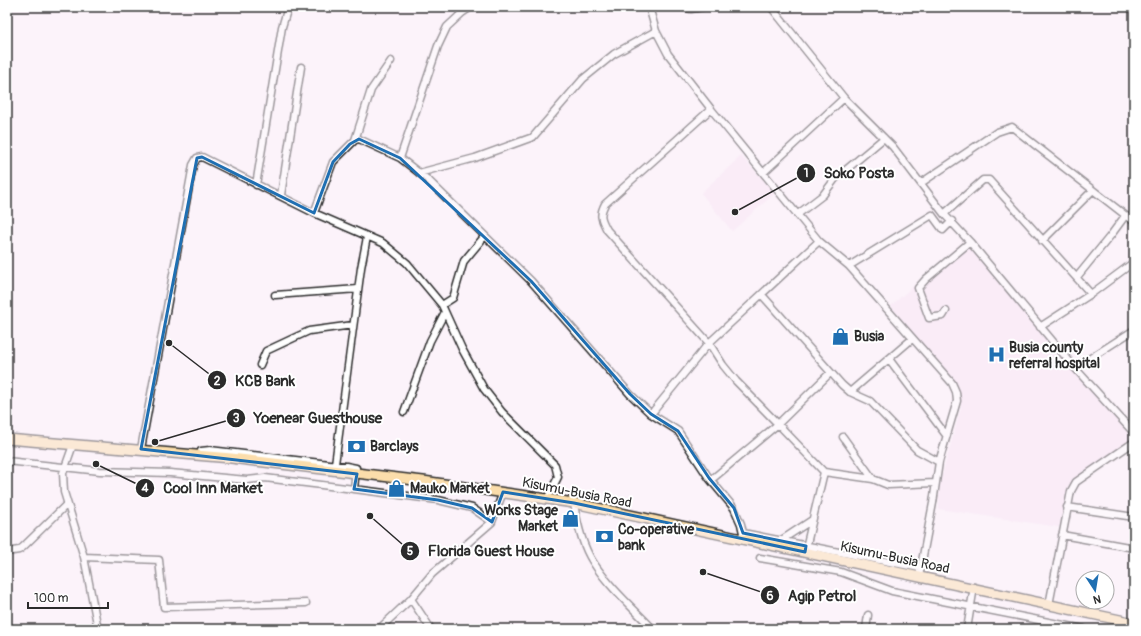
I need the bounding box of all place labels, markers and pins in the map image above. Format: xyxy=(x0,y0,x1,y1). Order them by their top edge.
callout: Soko Posta xyxy=(796,159,903,186)
shop icon: Busia xyxy=(831,326,851,346)
place label: Busia xyxy=(854,328,885,345)
place label: Busia county referral hospital xyxy=(1009,339,1100,372)
hospital icon: Busia county referral hospital xyxy=(986,345,1006,365)
callout: KCB Bank xyxy=(207,367,303,394)
callout: Yoenear Guesthouse xyxy=(226,404,390,431)
bank icon: Barclays xyxy=(347,436,367,456)
place label: Barclays xyxy=(370,438,419,455)
callout: Cool Inn Market xyxy=(135,474,271,501)
shop icon: Mauko Market xyxy=(387,478,407,498)
place label: Mauko Market xyxy=(410,480,490,497)
place label: Works Stage Market xyxy=(484,502,559,535)
shop icon: Works Stage Market xyxy=(561,508,581,528)
place label: Co-operative bank xyxy=(618,521,695,554)
bank icon: Co-operative bank xyxy=(595,527,615,547)
callout: Florida Guest House xyxy=(400,537,562,564)
callout: Agip Petrol xyxy=(760,582,865,609)

